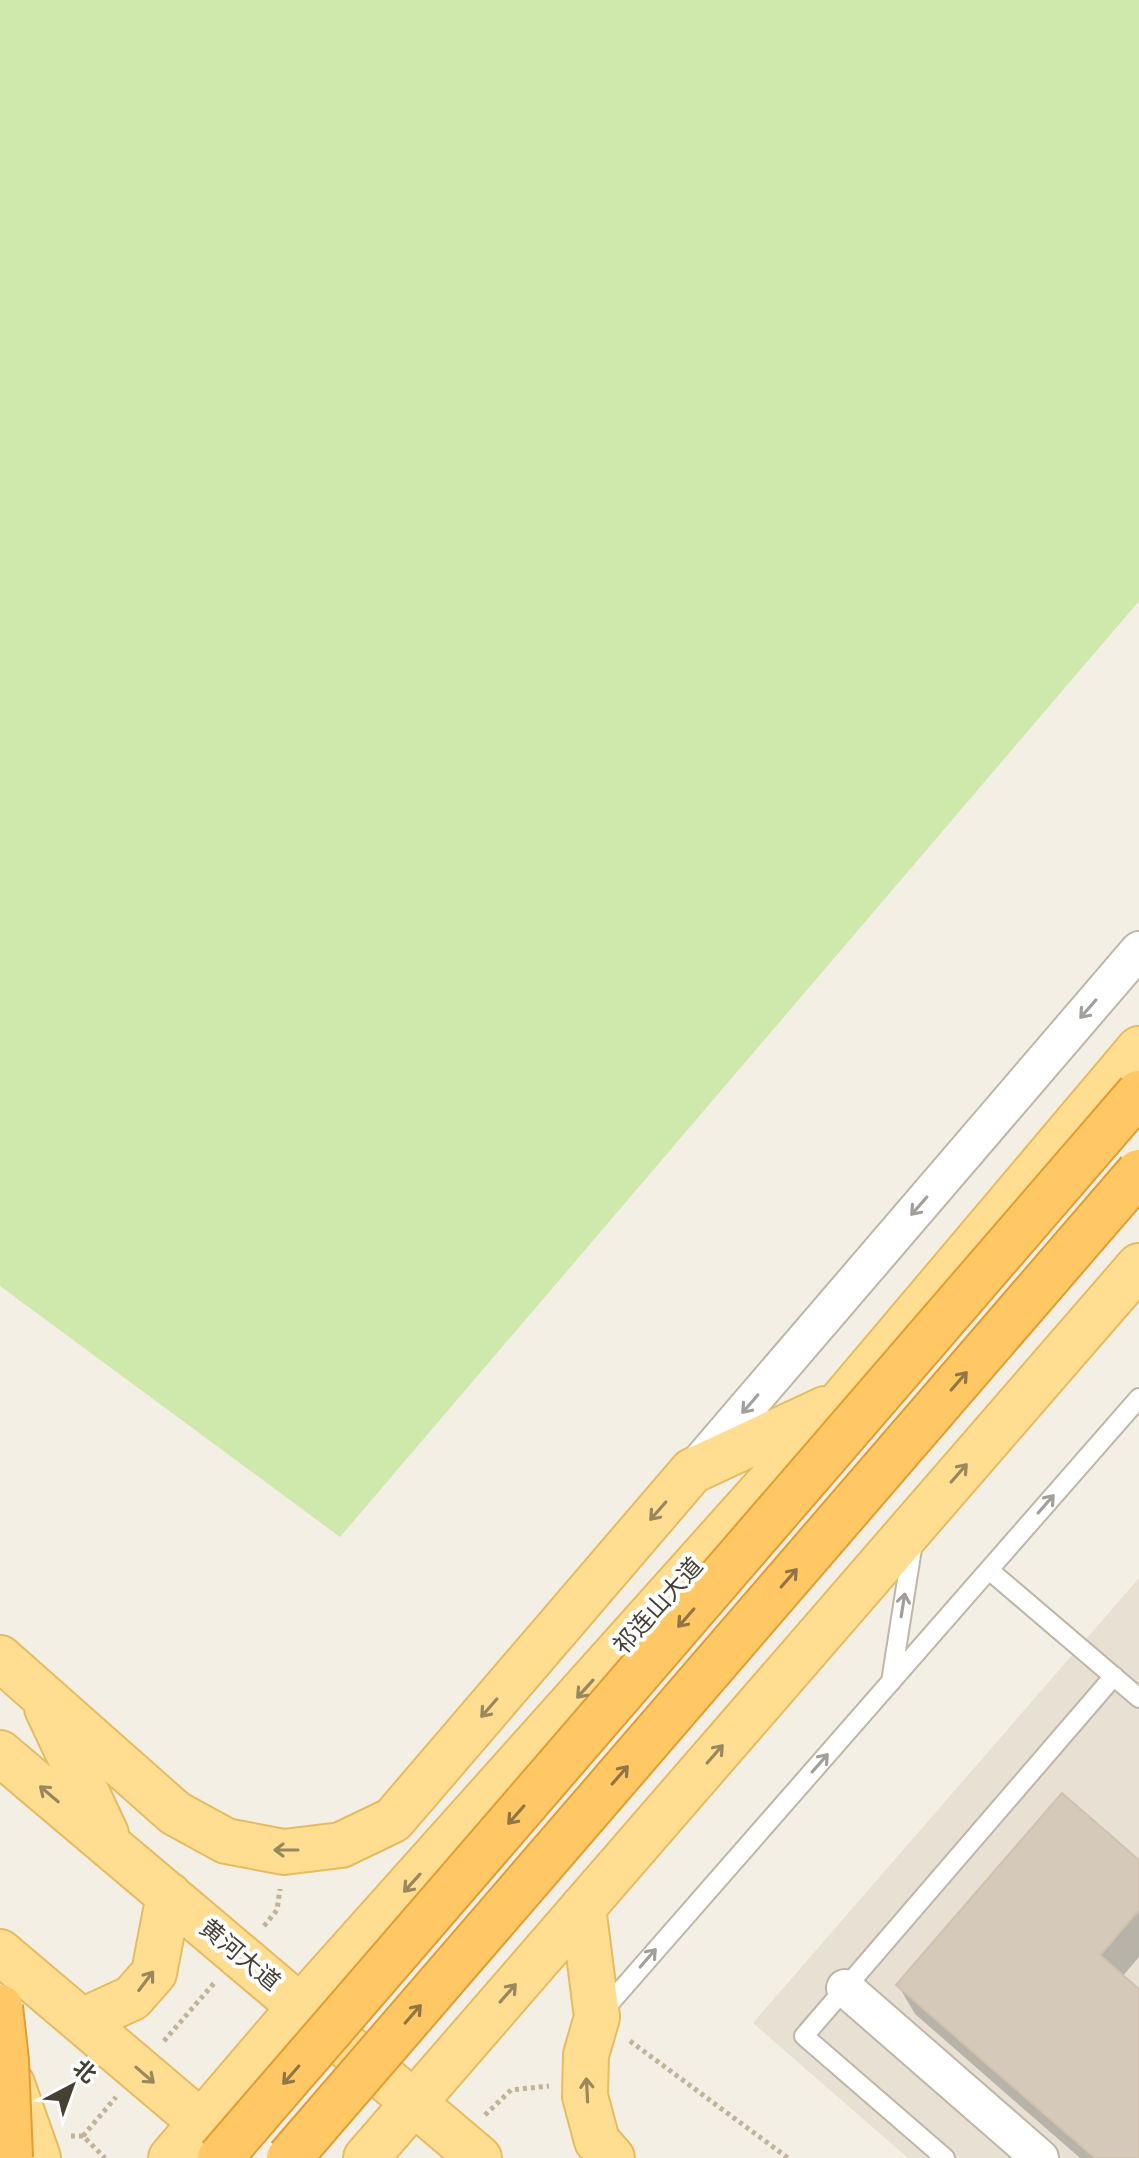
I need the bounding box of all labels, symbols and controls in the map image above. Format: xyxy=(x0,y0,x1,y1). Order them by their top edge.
one-way arrow xyxy=(1079,998,1097,1019)
one-way arrow xyxy=(910,1196,928,1216)
one-way arrow xyxy=(950,1371,968,1392)
one-way arrow xyxy=(741,1393,759,1413)
one-way arrow xyxy=(950,1464,968,1484)
one-way arrow xyxy=(1037,1494,1055,1514)
one-way arrow xyxy=(649,1500,667,1521)
street label: 祁连山大道 xyxy=(607,1552,709,1660)
one-way arrow xyxy=(780,1568,798,1589)
one-way arrow xyxy=(896,1593,911,1618)
one-way arrow xyxy=(677,1607,695,1628)
one-way arrow xyxy=(576,1678,594,1698)
one-way arrow xyxy=(480,1698,498,1718)
one-way arrow xyxy=(706,1745,724,1765)
one-way arrow xyxy=(811,1753,829,1773)
one-way arrow xyxy=(610,1765,628,1785)
one-way arrow xyxy=(39,1785,59,1803)
one-way arrow xyxy=(507,1804,525,1825)
one-way arrow xyxy=(273,1842,300,1858)
one-way arrow xyxy=(403,1872,421,1892)
street label: 黄河大道 xyxy=(194,1913,286,1997)
one-way arrow xyxy=(639,1949,657,1969)
one-way arrow xyxy=(137,1971,154,1992)
one-way arrow xyxy=(499,1983,517,2003)
one-way arrow xyxy=(404,2005,422,2025)
north arrow xyxy=(32,2046,112,2126)
text: 北 xyxy=(68,2054,102,2089)
one-way arrow xyxy=(282,2065,300,2085)
one-way arrow xyxy=(134,2066,155,2084)
one-way arrow xyxy=(579,2077,594,2104)

